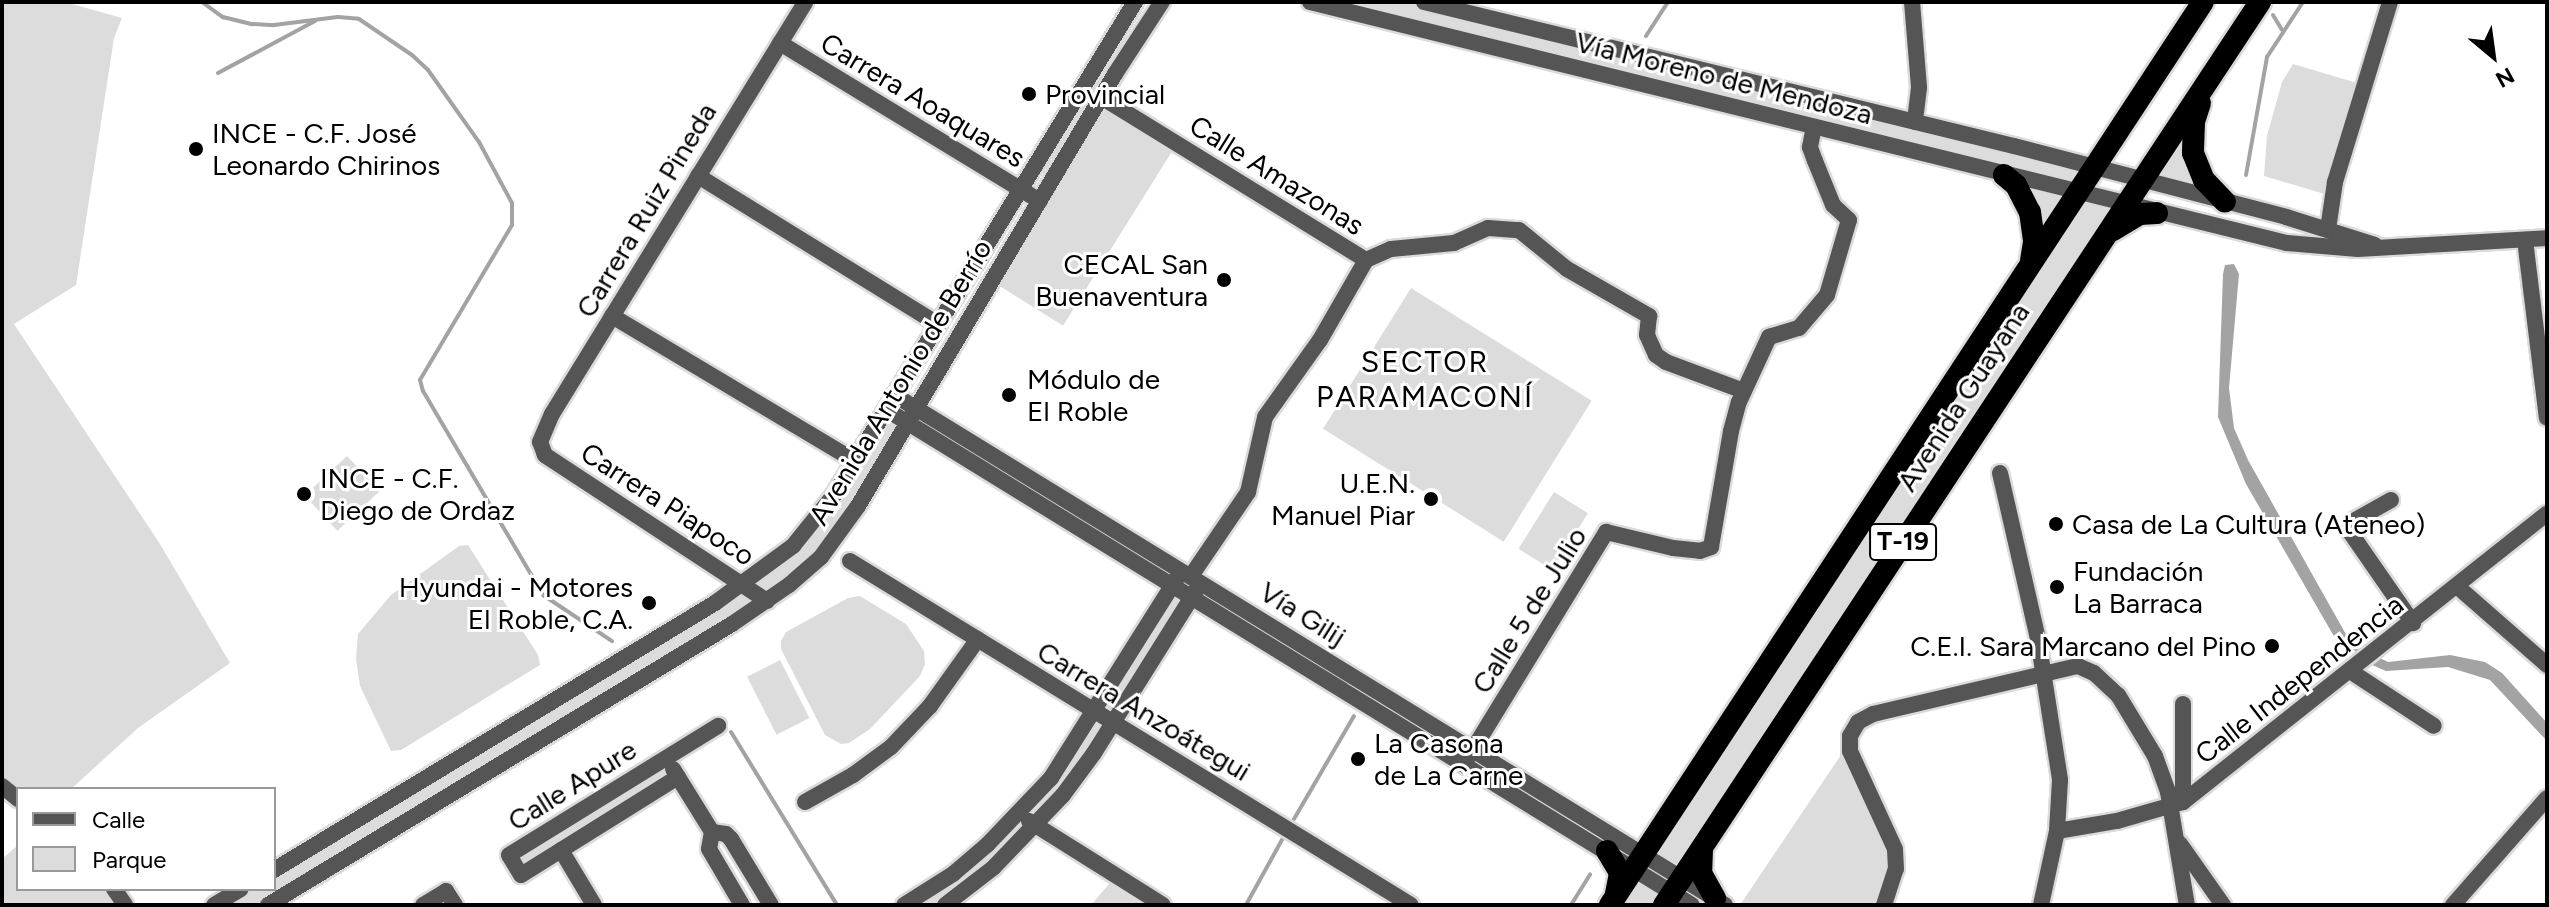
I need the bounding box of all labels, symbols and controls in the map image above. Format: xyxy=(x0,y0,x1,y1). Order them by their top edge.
north arrow xyxy=(2453,16,2533,96)
street label: Vía Moreno de Mendoza xyxy=(1572,25,1876,131)
street label: Carrera Aoaquares xyxy=(815,26,1031,174)
text: N xyxy=(2491,61,2519,93)
place label: Provincial xyxy=(1045,77,1165,111)
marker: Provincial xyxy=(1020,85,1038,103)
street label: Carrera Ruiz Pineda xyxy=(569,97,723,323)
street label: Calle Amazonas xyxy=(1184,108,1370,242)
place label: INCE - C.F. José Leonardo Chirinos xyxy=(212,116,440,182)
marker: INCE - C.F. José Leonardo Chirinos xyxy=(187,140,205,158)
street label: Avenida Antonio de Berrío xyxy=(801,233,999,531)
place label: CECAL San Buenaventura xyxy=(1035,247,1208,313)
marker: CECAL San Buenaventura xyxy=(1215,271,1233,289)
street label: Avenida Guayana xyxy=(1890,297,2036,497)
district label: SECTOR PARAMACONÍ xyxy=(1316,344,1534,414)
place label: Módulo de El Roble xyxy=(1027,362,1160,428)
marker: Módulo de El Roble xyxy=(998,384,1020,406)
street label: Carrera Piapoco xyxy=(575,435,761,573)
place label: INCE - C.F. Diego de Ordaz xyxy=(320,461,515,527)
place label: U.E.N. Manuel Piar xyxy=(1271,466,1415,532)
marker: INCE - C.F. Diego de Ordaz xyxy=(295,485,313,503)
marker: U.E.N. Manuel Piar xyxy=(1422,490,1440,508)
place label: Casa de La Cultura (Ateneo) xyxy=(2072,507,2425,541)
marker: Casa de La Cultura (Ateneo) xyxy=(2047,515,2065,533)
road number: T-19 xyxy=(1869,520,1937,564)
street label: Calle 5 de Julio xyxy=(1465,521,1593,699)
place label: Fundación La Barraca xyxy=(2073,554,2203,620)
place label: Hyundai - Motores El Roble, C.A. xyxy=(399,570,633,636)
street label: Vía Gilij xyxy=(1254,575,1352,653)
marker: Fundación La Barraca xyxy=(2048,578,2066,596)
street label: Calle Independencia xyxy=(2188,587,2410,771)
marker: Hyundai - Motores El Roble, C.A. xyxy=(640,594,658,612)
place label: C.E.I. Sara Marcano del Pino xyxy=(1910,629,2256,663)
street label: Carrera Anzoátegui xyxy=(1031,634,1257,788)
marker: C.E.I. Sara Marcano del Pino xyxy=(2263,637,2281,655)
place label: La Casona de La Carne xyxy=(1374,726,1523,792)
street label: Calle Apure xyxy=(502,732,642,838)
marker: La Casona de La Carne xyxy=(1349,750,1367,768)
legend xyxy=(16,787,276,891)
text: Calle xyxy=(92,805,145,834)
text: Parque xyxy=(92,845,166,874)

